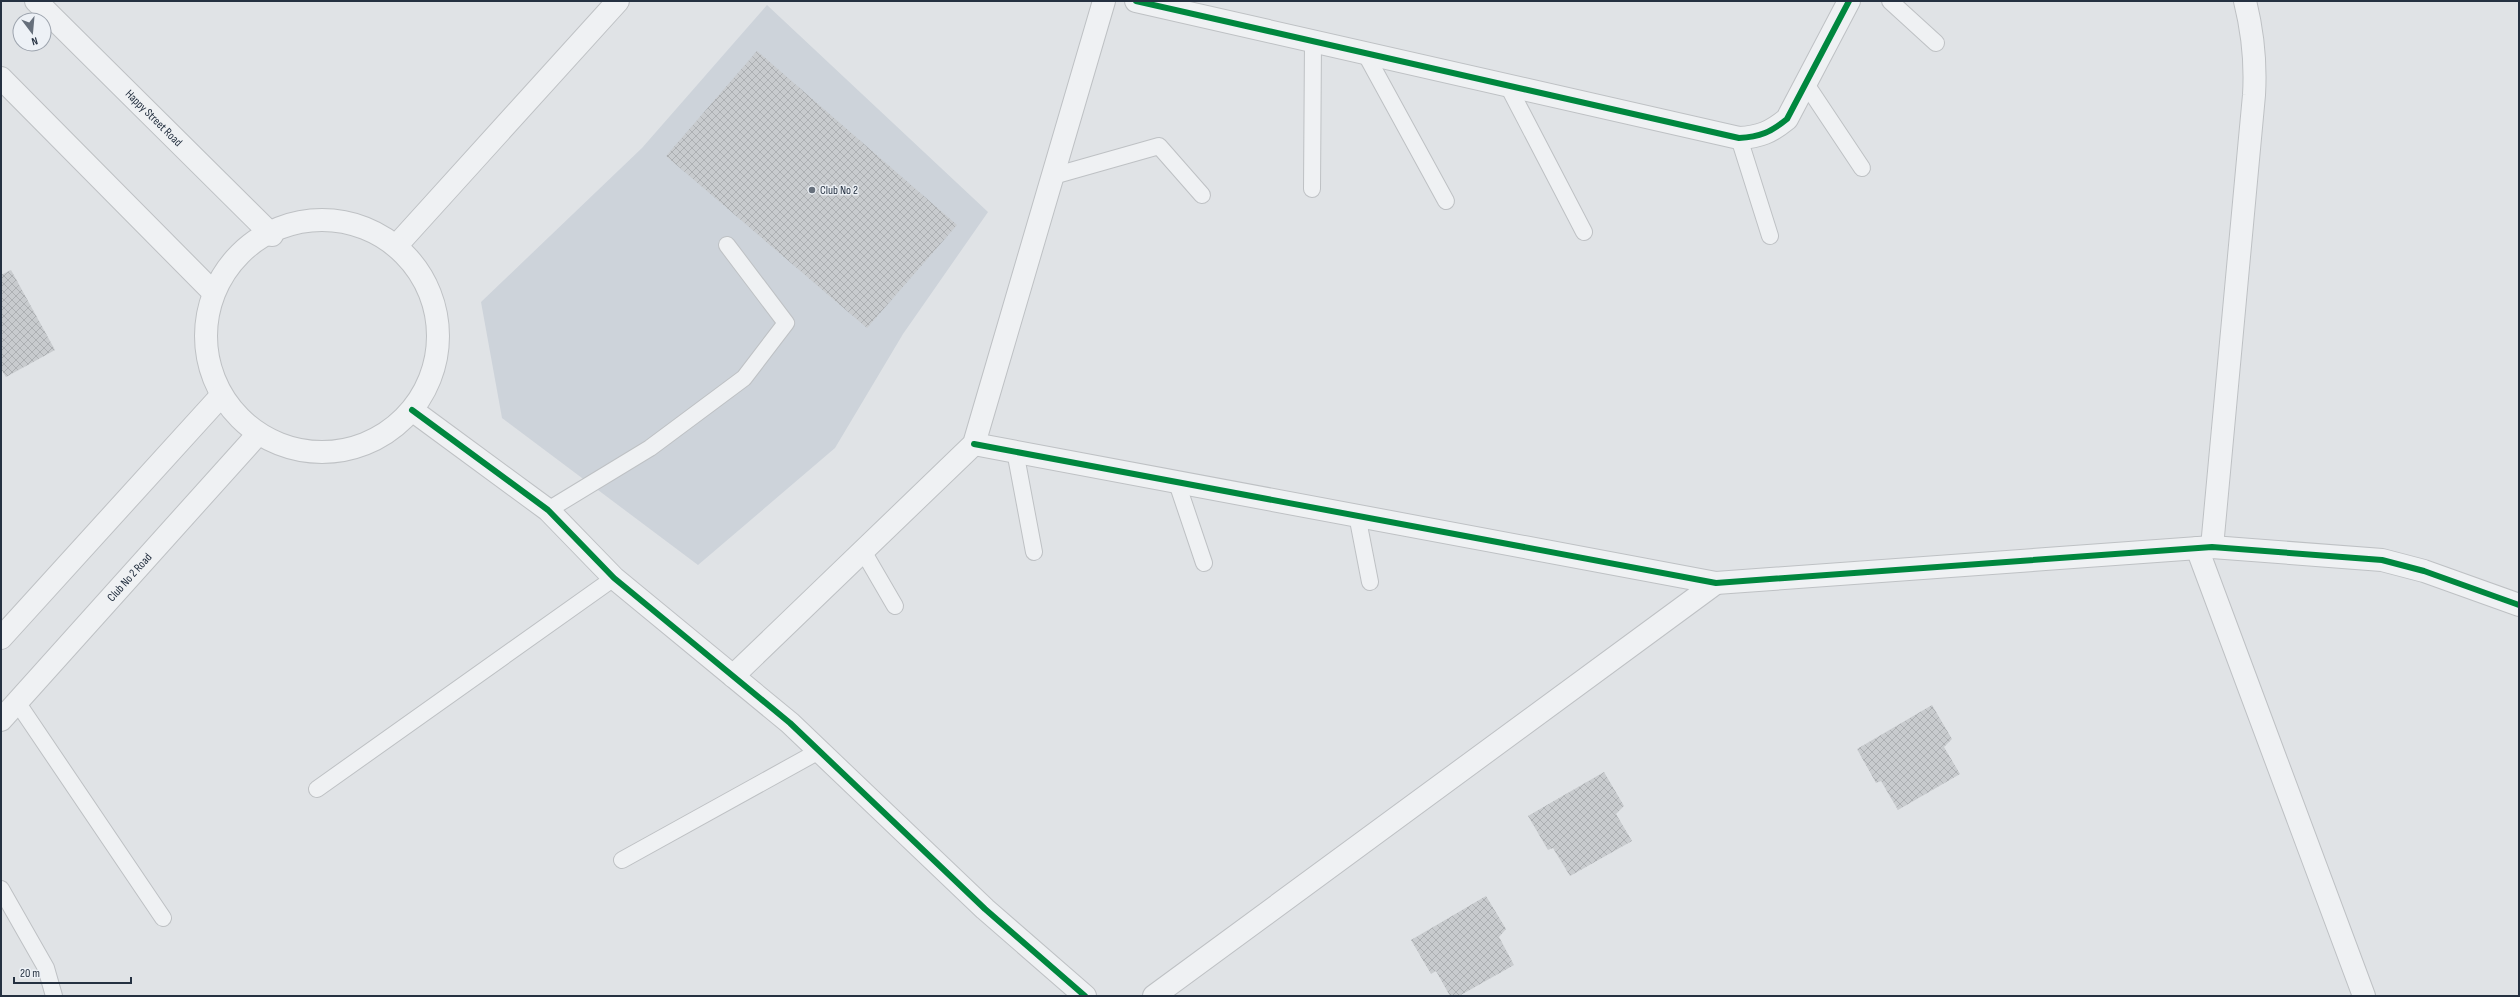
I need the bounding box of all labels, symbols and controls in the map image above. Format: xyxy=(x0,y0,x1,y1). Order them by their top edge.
north arrow xyxy=(12,12,52,52)
text: N xyxy=(30,34,39,48)
street label: Happy Street Road xyxy=(122,86,186,149)
place label: Club No 2 xyxy=(820,183,858,198)
marker: Club No 2 xyxy=(807,185,817,195)
street label: Club No 2 Road xyxy=(104,550,155,604)
scale bar xyxy=(14,959,131,985)
text: 20 m xyxy=(20,966,40,981)

